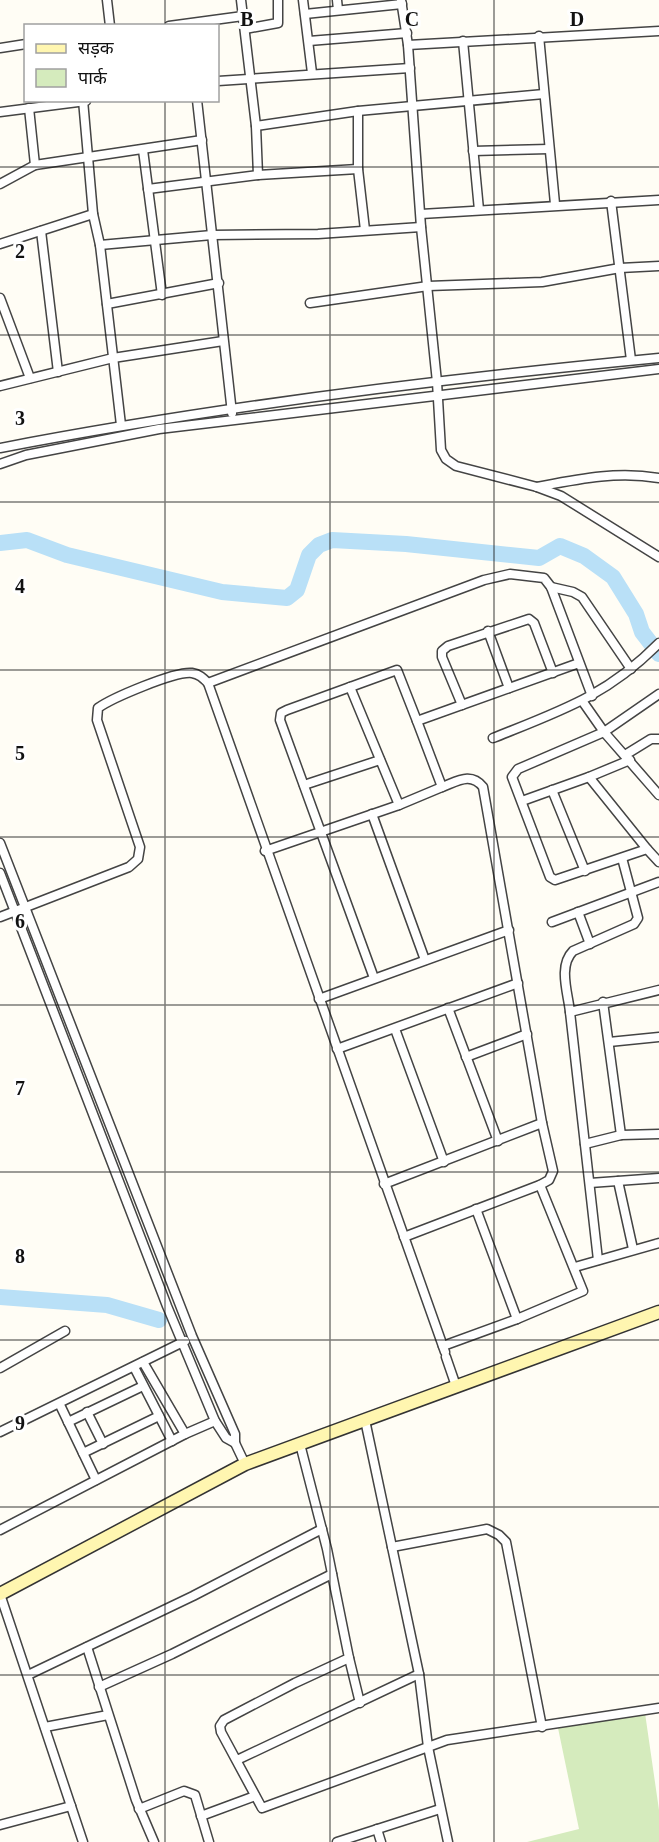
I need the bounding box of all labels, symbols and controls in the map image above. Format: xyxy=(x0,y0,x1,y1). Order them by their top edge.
text: B xyxy=(240,8,254,30)
text: C xyxy=(405,8,419,30)
text: D xyxy=(570,8,584,30)
legend xyxy=(24,24,219,102)
text: सड़क xyxy=(78,38,115,58)
text: पार्क xyxy=(78,67,108,88)
text: 2 xyxy=(15,240,25,262)
text: 3 xyxy=(15,407,25,429)
text: 4 xyxy=(15,575,25,597)
text: 5 xyxy=(15,742,25,764)
text: 6 xyxy=(15,910,25,932)
text: 7 xyxy=(15,1077,25,1099)
text: 8 xyxy=(15,1245,25,1267)
text: 9 xyxy=(15,1412,25,1434)

